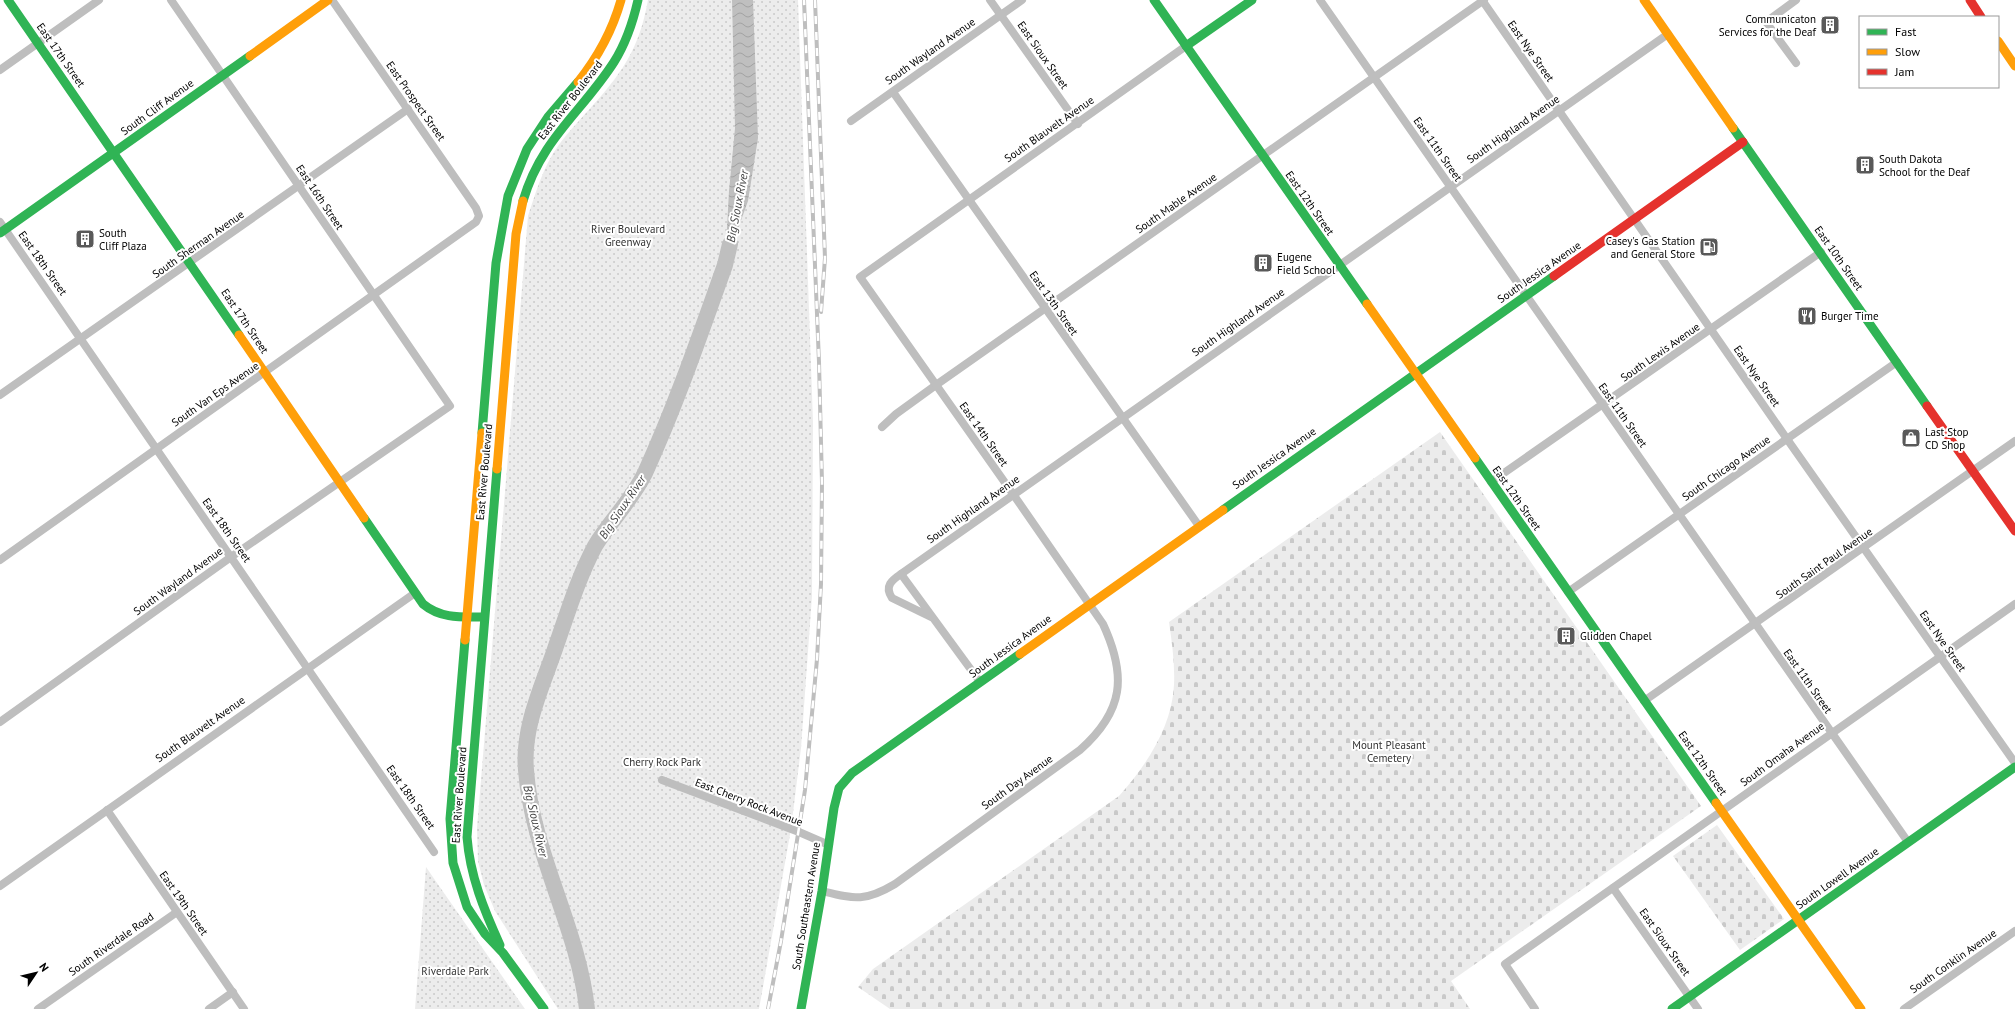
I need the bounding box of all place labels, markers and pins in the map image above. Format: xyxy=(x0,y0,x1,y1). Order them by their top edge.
place label: Communicaton Services for the Deaf xyxy=(1719,12,1816,39)
building icon: Communicaton Services for the Deaf xyxy=(1819,14,1841,36)
place label: South Dakota School for the Deaf xyxy=(1879,152,1970,179)
building icon: South Dakota School for the Deaf xyxy=(1854,154,1876,176)
place label: South Cliff Plaza xyxy=(99,226,147,253)
building icon: South Cliff Plaza xyxy=(74,228,96,250)
place label: Casey's Gas Station and General Store xyxy=(1606,234,1695,261)
fuel station icon: Casey's Gas Station and General Store xyxy=(1698,236,1720,258)
place label: Eugene Field School xyxy=(1277,250,1336,277)
building icon: Eugene Field School xyxy=(1252,252,1274,274)
restaurant icon: Burger Time xyxy=(1796,305,1818,327)
place label: Burger Time xyxy=(1821,309,1879,323)
place label: Last Stop CD Shop xyxy=(1925,425,1969,452)
shop icon: Last Stop CD Shop xyxy=(1900,427,1922,449)
building icon: Glidden Chapel xyxy=(1555,625,1577,647)
place label: Glidden Chapel xyxy=(1580,629,1653,643)

